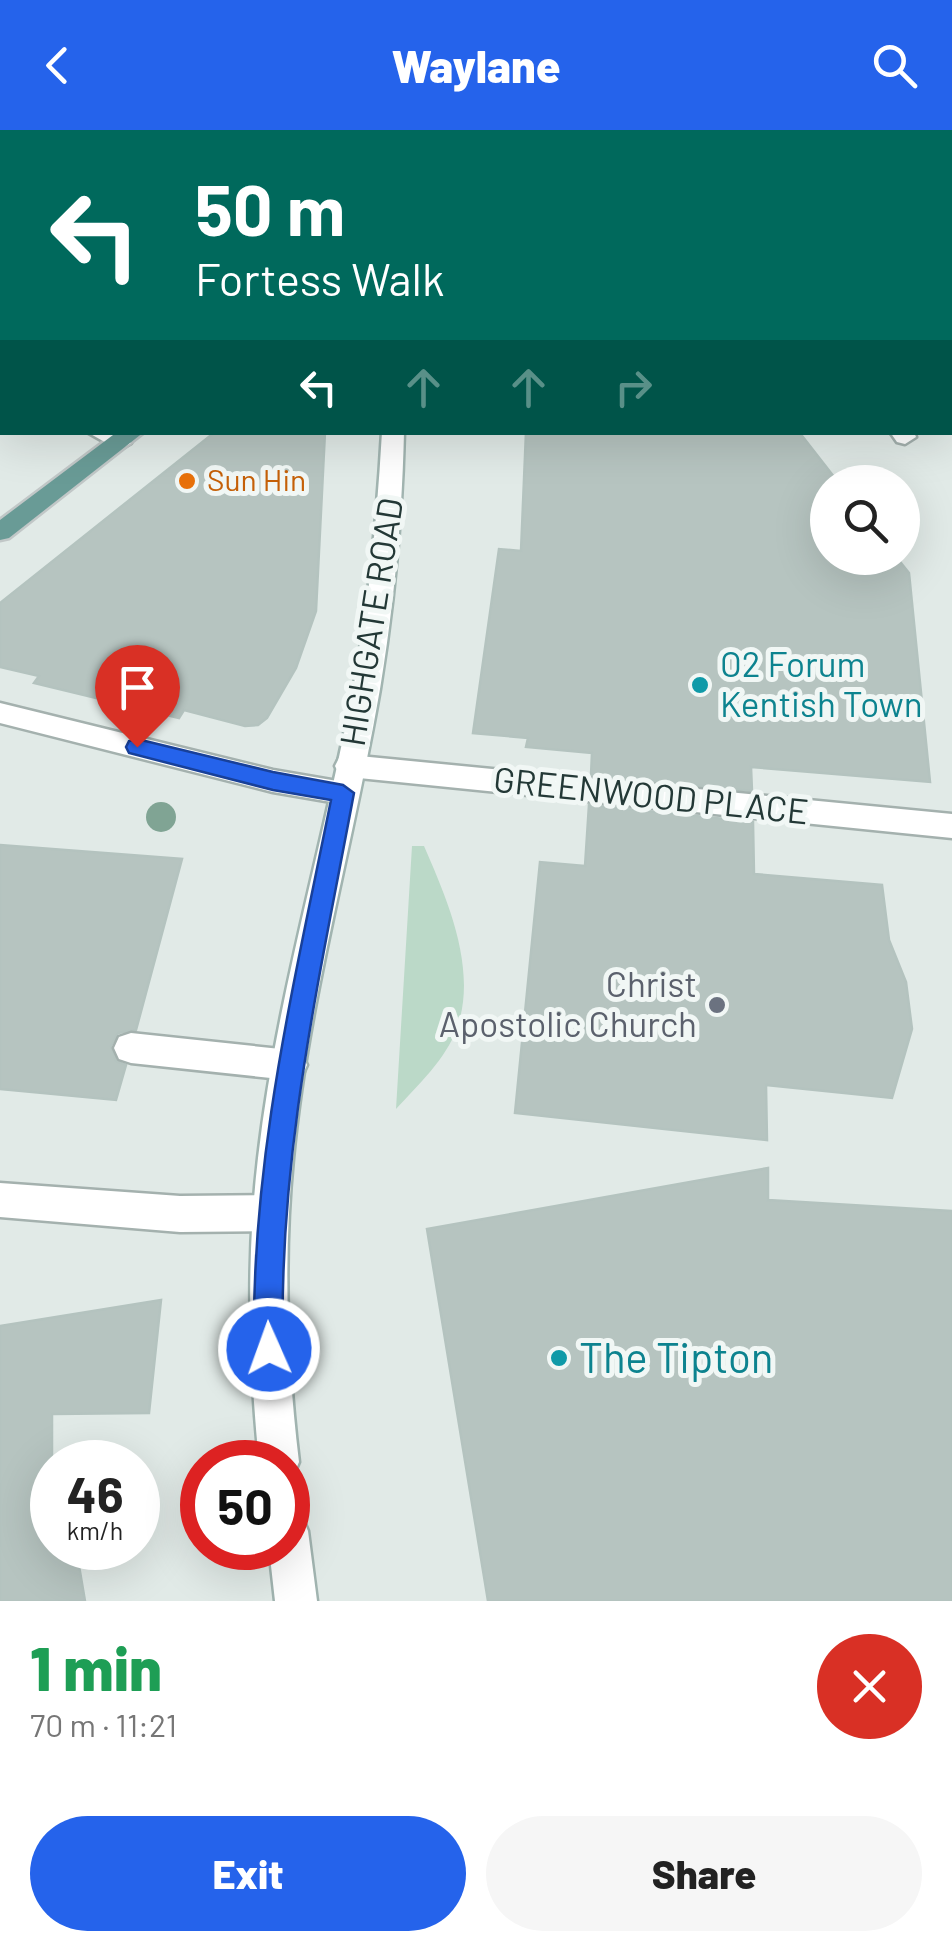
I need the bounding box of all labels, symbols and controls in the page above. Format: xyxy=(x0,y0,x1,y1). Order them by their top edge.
icon: back xyxy=(30,38,85,93)
text: Waylane xyxy=(391,38,561,92)
icon: search xyxy=(867,38,922,93)
text: 50 m xyxy=(195,166,345,250)
icon: left xyxy=(30,170,160,300)
text: Fortess Walk xyxy=(195,251,444,305)
icon: left xyxy=(291,360,346,415)
icon: ahead xyxy=(396,360,451,415)
icon: ahead xyxy=(501,360,556,415)
icon: right xyxy=(606,360,661,415)
place label: Sun Hin xyxy=(207,461,306,497)
map controls xyxy=(810,465,920,575)
button: search xyxy=(810,465,920,575)
marker: Sun Hin xyxy=(176,470,198,492)
street label: HIGHGATE ROAD xyxy=(330,495,410,749)
place label: O2 Forum Kentish Town xyxy=(720,642,923,724)
pin xyxy=(95,645,180,748)
icon: arrive xyxy=(110,660,165,715)
marker: O2 Forum Kentish Town xyxy=(689,674,711,696)
street label: GREENWOOD PLACE xyxy=(492,757,811,831)
place label: Christ Apostolic Church xyxy=(439,962,697,1044)
marker: Christ Apostolic Church xyxy=(706,994,728,1016)
position arrow xyxy=(217,1297,321,1401)
place label: The Tipton xyxy=(579,1331,773,1382)
marker: The Tipton xyxy=(548,1347,570,1369)
speed limit sign: 50 xyxy=(180,1440,310,1570)
text: 46 xyxy=(66,1463,124,1523)
text: km/h xyxy=(67,1515,123,1545)
text: 1 min xyxy=(30,1631,162,1703)
button: close xyxy=(817,1634,922,1739)
text: 70 m · 11:21 xyxy=(30,1705,177,1743)
button: Exit xyxy=(30,1816,466,1931)
button: Share xyxy=(486,1816,922,1931)

